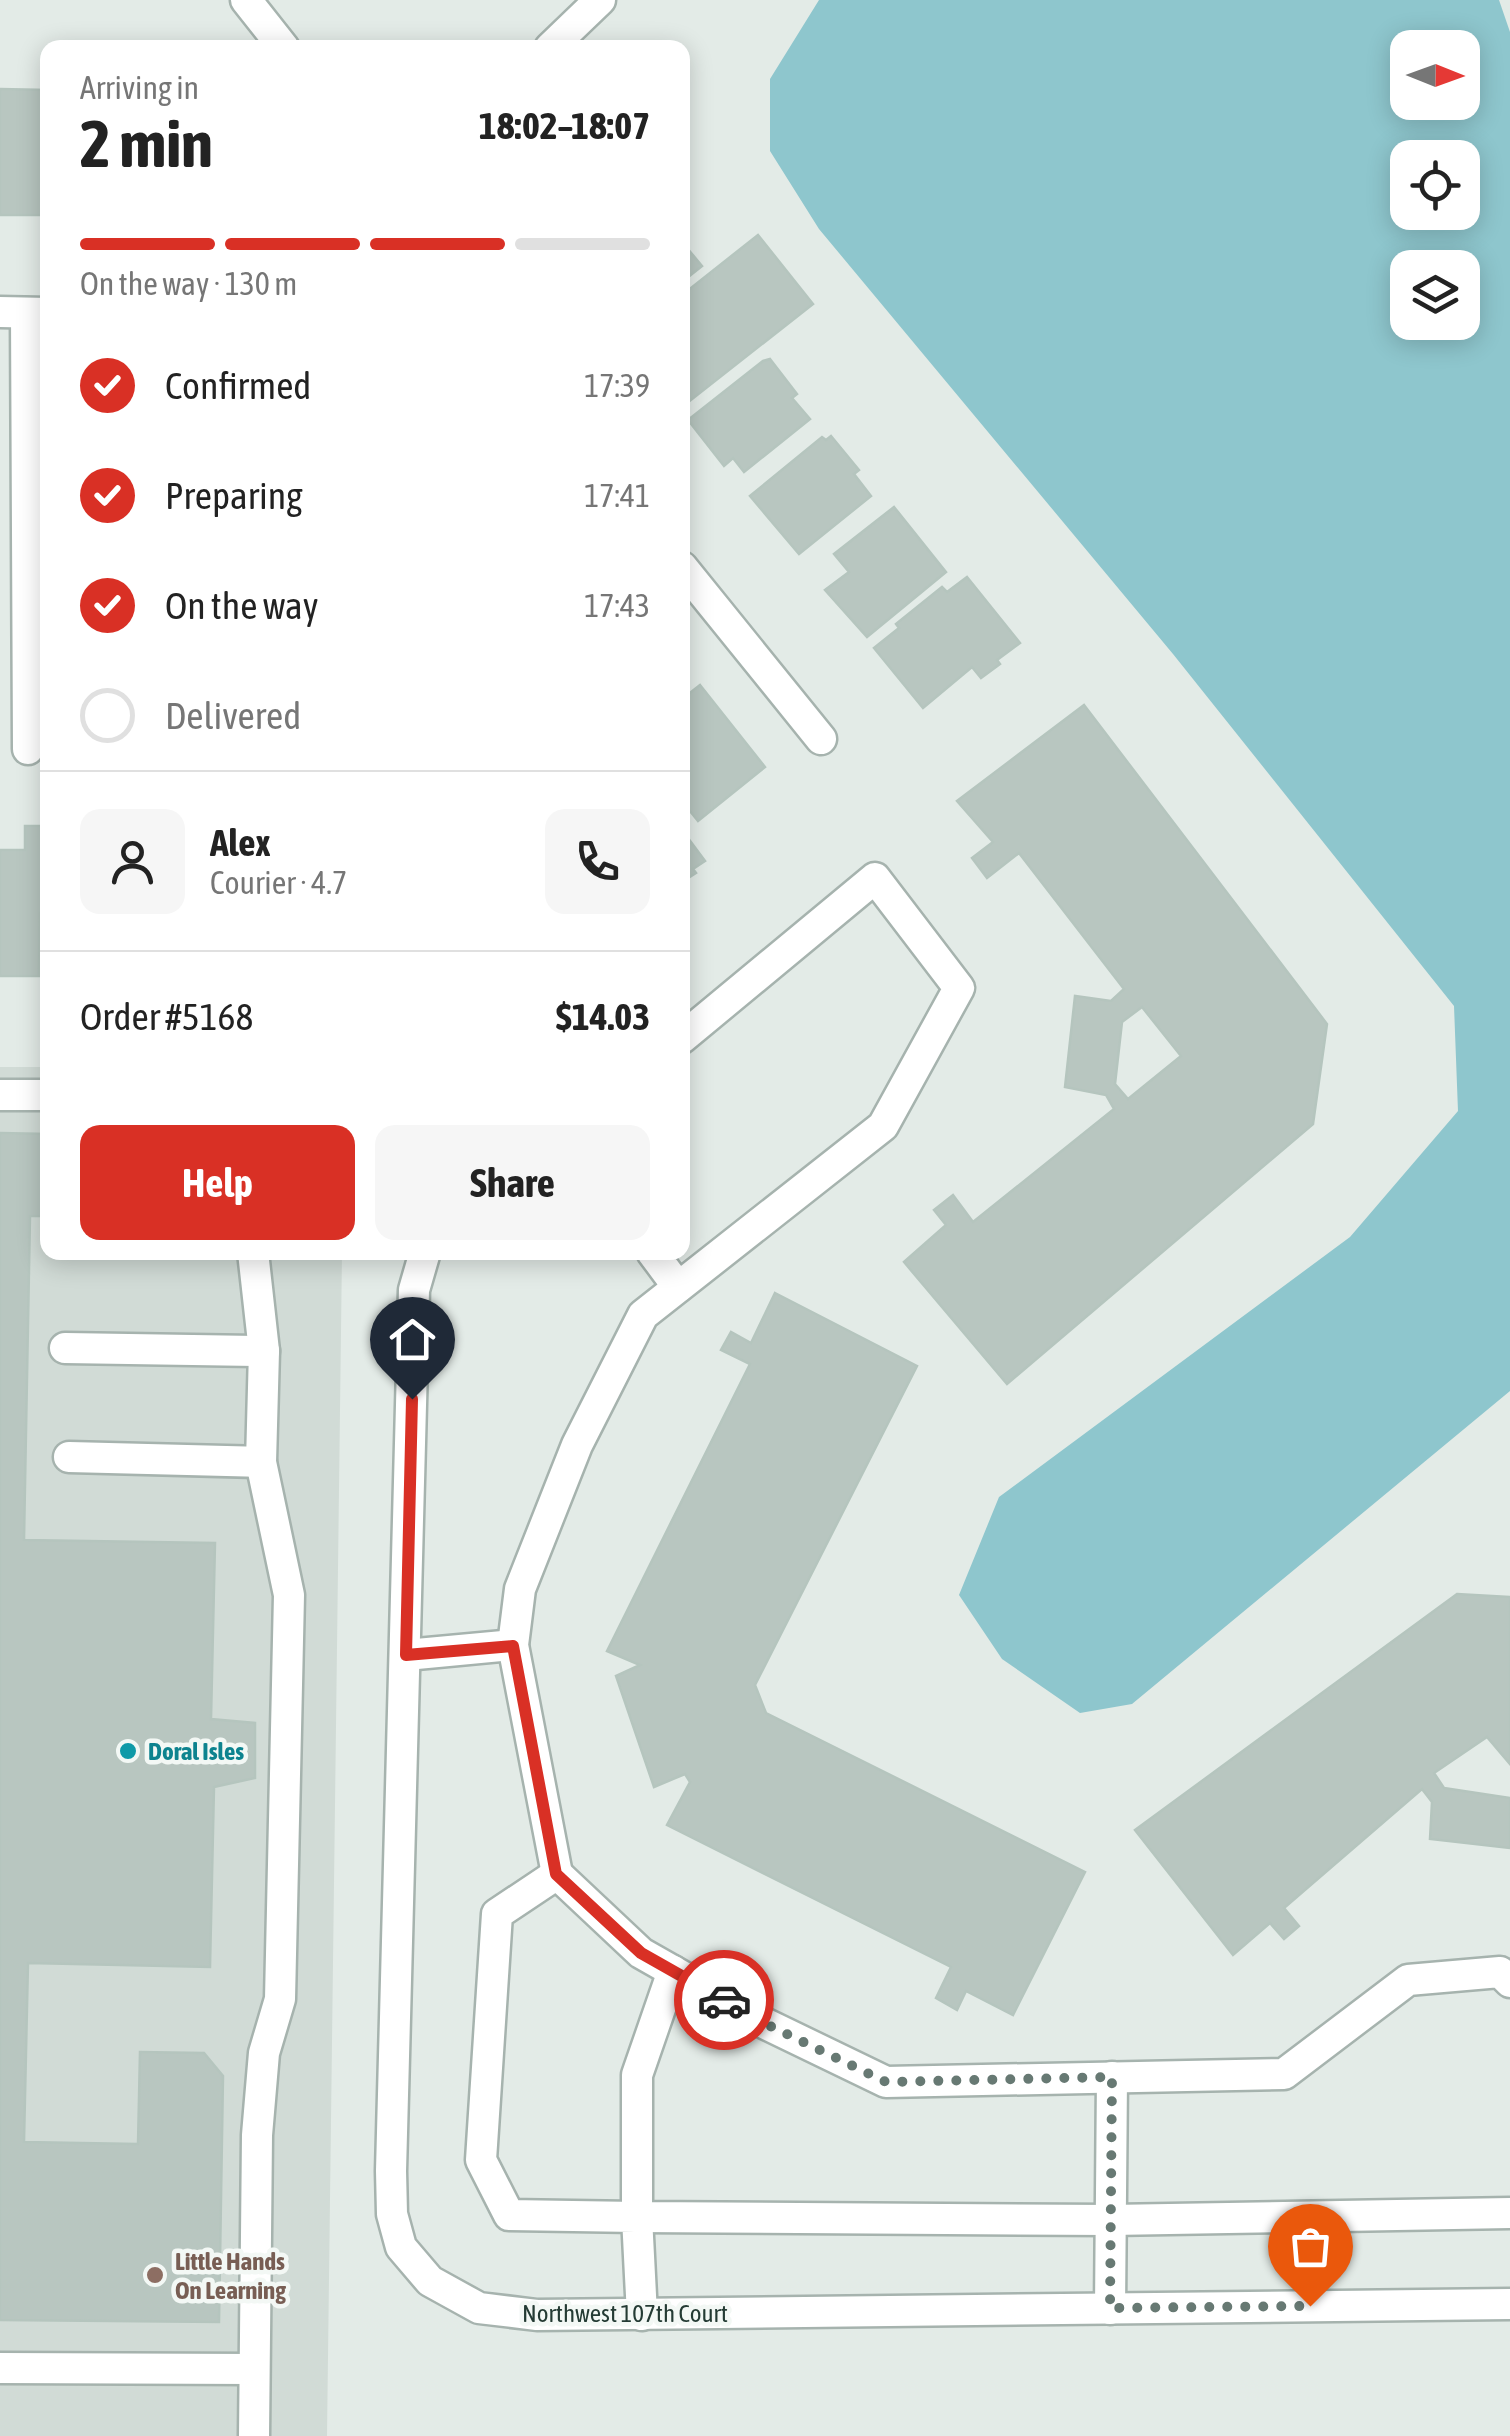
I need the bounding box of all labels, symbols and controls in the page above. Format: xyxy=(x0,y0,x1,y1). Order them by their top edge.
north arrow xyxy=(1390,30,1480,120)
map controls xyxy=(1390,30,1480,340)
text: Arriving in xyxy=(80,69,199,106)
text: 18:02–18:07 xyxy=(479,104,650,147)
text: 2 min xyxy=(80,106,213,181)
button: locate xyxy=(1390,140,1480,230)
button: layers xyxy=(1390,250,1480,340)
text: On the way · 130 m xyxy=(80,265,297,302)
icon: check xyxy=(80,358,135,413)
text: Confirmed xyxy=(165,364,311,407)
text: 17:39 xyxy=(584,367,650,404)
icon: check xyxy=(80,468,135,523)
text: Preparing xyxy=(165,474,303,517)
text: 17:41 xyxy=(584,477,650,514)
icon: check xyxy=(80,578,135,633)
text: On the way xyxy=(165,584,318,627)
text: 17:43 xyxy=(584,587,650,624)
text: Delivered xyxy=(165,694,301,737)
button: person xyxy=(80,809,185,914)
button: phone xyxy=(545,809,650,914)
text: Alex xyxy=(210,821,271,864)
text: Courier · 4.7 xyxy=(210,864,347,901)
text: Order #5168 xyxy=(80,995,253,1038)
text: $14.03 xyxy=(556,995,650,1038)
button: Help xyxy=(80,1125,355,1240)
button: Share xyxy=(375,1125,650,1240)
pin xyxy=(370,1297,455,1400)
icon: home xyxy=(385,1312,440,1367)
place label: Doral Isles xyxy=(148,1737,244,1765)
marker: Doral Isles xyxy=(117,1740,139,1762)
courier xyxy=(674,1950,774,2050)
icon: car xyxy=(697,1973,752,2028)
pin xyxy=(1268,2204,1353,2307)
icon: bag xyxy=(1283,2219,1338,2274)
place label: Little Hands On Learning xyxy=(175,2247,286,2304)
marker: Little Hands On Learning xyxy=(144,2264,166,2286)
street label: Northwest 107th Court xyxy=(522,2299,728,2327)

